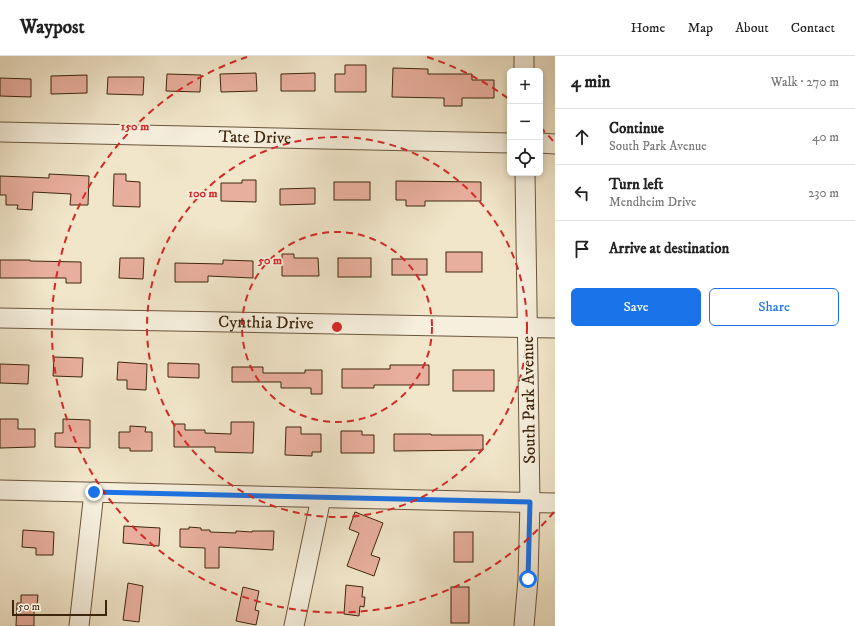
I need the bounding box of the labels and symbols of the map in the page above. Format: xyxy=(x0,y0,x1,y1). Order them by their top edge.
text: 150 m xyxy=(121,119,149,134)
street label: Tate Drive xyxy=(218,126,291,149)
text: 100 m xyxy=(189,186,217,201)
text: 50 m xyxy=(257,253,282,268)
street label: Cynthia Drive xyxy=(218,311,314,335)
centre of rings xyxy=(330,320,344,334)
street label: South Park Avenue xyxy=(517,336,541,464)
route end xyxy=(85,483,103,501)
route start xyxy=(519,570,537,588)
scale bar xyxy=(12,598,107,617)

